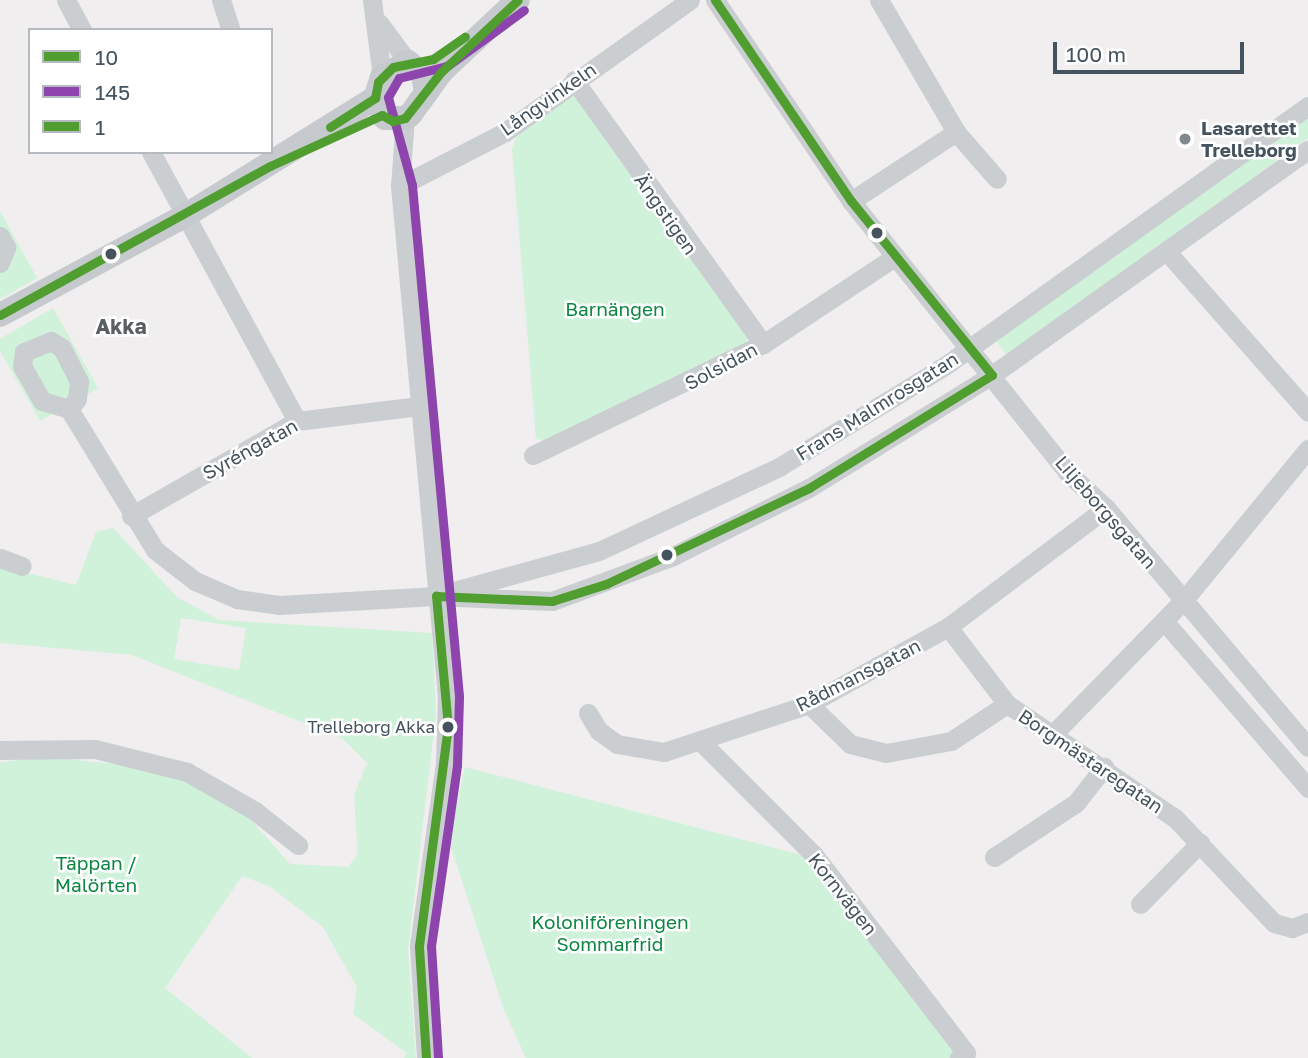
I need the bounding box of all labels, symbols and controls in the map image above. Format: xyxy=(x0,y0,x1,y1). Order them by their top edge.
legend xyxy=(28,28,273,154)
scale bar xyxy=(1056,28,1247,72)
text: 100 m xyxy=(1066,41,1126,67)
text: 10 xyxy=(95,44,118,70)
street label: Långvinkeln xyxy=(496,58,600,140)
text: 145 xyxy=(95,79,130,105)
text: 1 xyxy=(95,114,105,140)
place label: Lasarettet Trelleborg xyxy=(1201,117,1297,161)
marker: Lasarettet Trelleborg xyxy=(1175,129,1195,149)
street label: Ängstigen xyxy=(630,169,702,259)
unlabelled marker xyxy=(870,226,884,240)
unlabelled marker xyxy=(104,247,118,261)
park label: Barnängen xyxy=(565,298,665,320)
district label: Akka xyxy=(95,313,147,339)
street label: Solsidan xyxy=(681,337,761,395)
street label: Frans Malmrosgatan xyxy=(792,347,962,465)
street label: Syréngatan xyxy=(199,414,301,484)
street label: Liljeborgsgatan xyxy=(1051,451,1161,573)
unlabelled marker xyxy=(660,548,674,562)
street label: Rådmansgatan xyxy=(792,634,924,716)
street label: Borgmästaregatan xyxy=(1014,704,1168,818)
place label: Trelleborg Akka xyxy=(307,717,435,737)
marker: Trelleborg Akka xyxy=(441,720,455,734)
street label: Kornvägen xyxy=(804,848,882,940)
park label: Täppan / Malörten xyxy=(55,852,137,896)
park label: Koloniföreningen Sommarfrid xyxy=(531,911,689,955)

